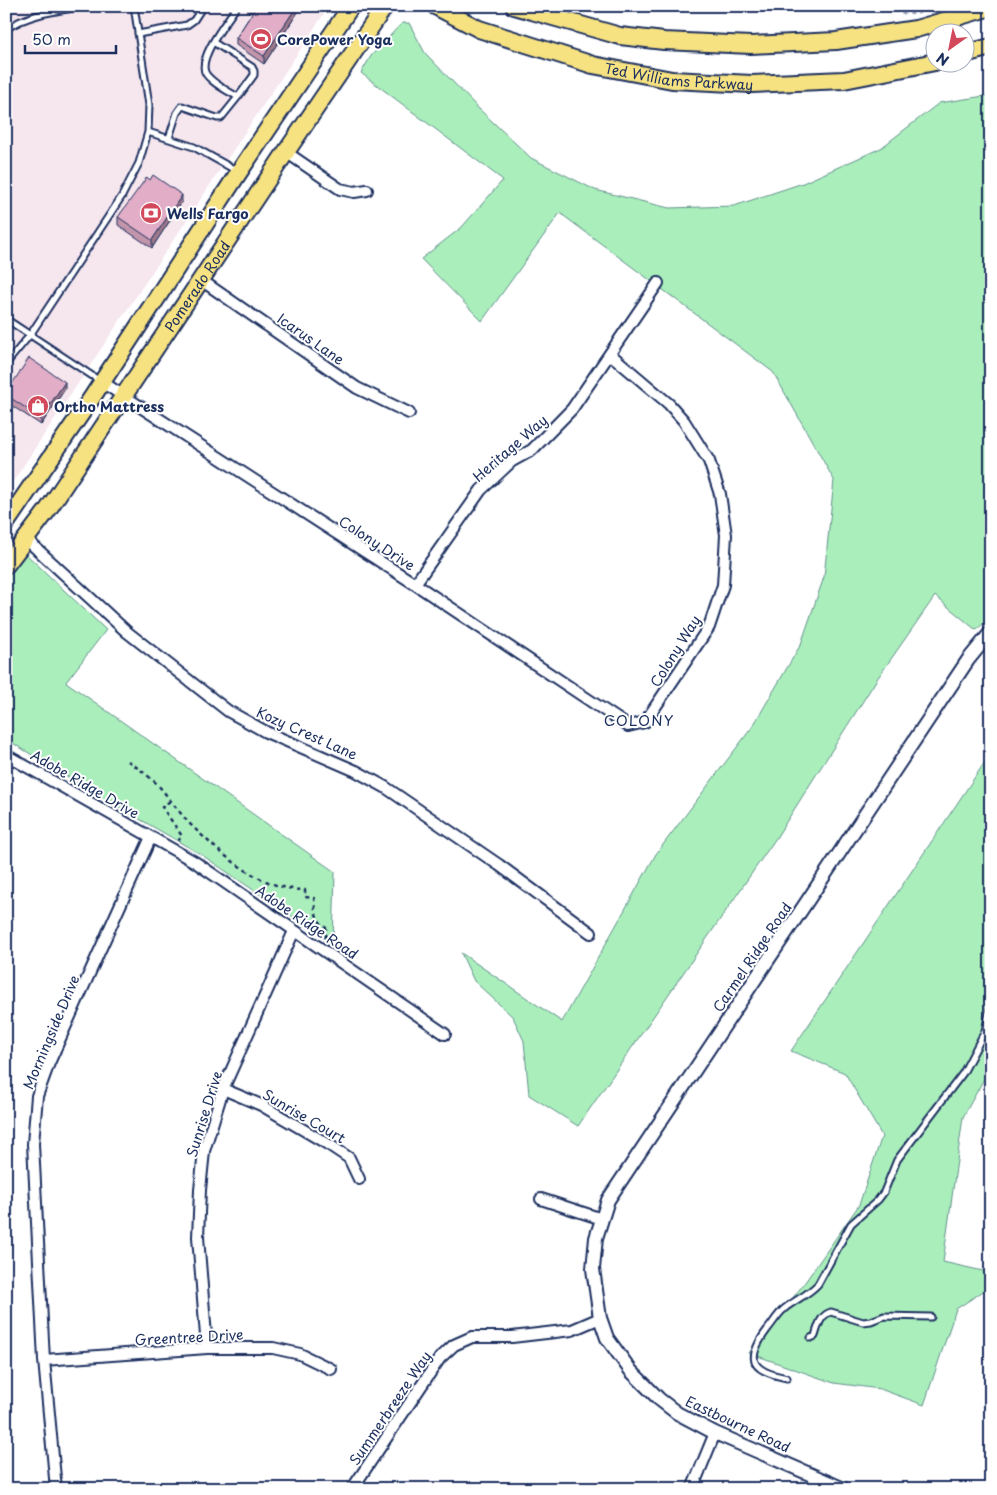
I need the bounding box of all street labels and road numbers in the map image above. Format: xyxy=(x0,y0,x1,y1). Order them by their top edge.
street label: Ted Williams Parkway xyxy=(603,57,754,95)
street label: Pomerado Road xyxy=(159,236,235,336)
street label: Icarus Lane xyxy=(273,308,349,370)
street label: Heritage Way xyxy=(468,410,552,486)
street label: Colony Drive xyxy=(335,511,419,575)
street label: Colony Way xyxy=(645,611,705,691)
street label: Kozy Crest Lane xyxy=(253,701,361,765)
street label: Adobe Ridge Drive xyxy=(27,744,143,824)
street label: Adobe Ridge Road xyxy=(251,880,363,964)
street label: Carmel Ridge Road xyxy=(707,898,797,1016)
street label: Morningside Drive xyxy=(17,972,85,1092)
street label: Sunrise Drive xyxy=(181,1068,227,1160)
street label: Sunrise Court xyxy=(259,1084,350,1148)
street label: Greentree Drive xyxy=(134,1324,244,1350)
street label: Summerbreeze Way xyxy=(344,1347,436,1469)
street label: Eastbourne Road xyxy=(682,1390,794,1458)

